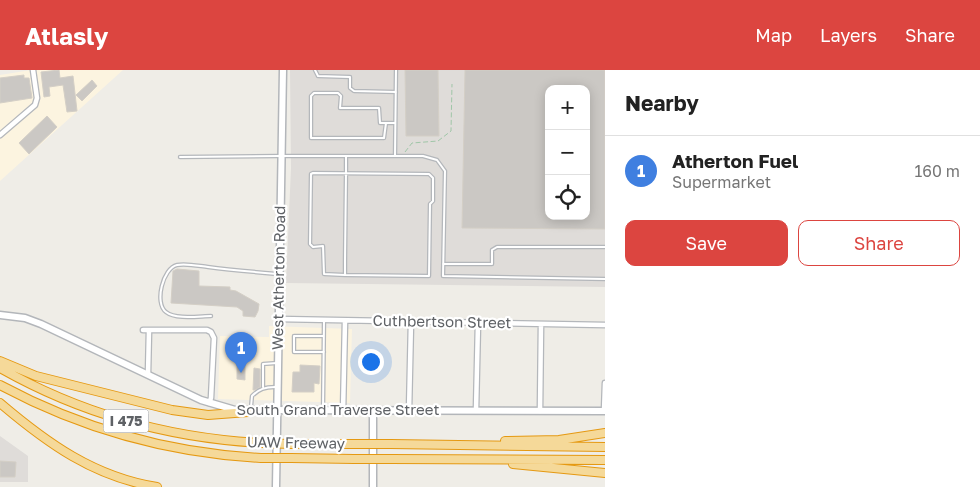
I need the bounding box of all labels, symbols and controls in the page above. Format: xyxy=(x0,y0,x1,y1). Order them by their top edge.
text: Atlasly xyxy=(25,21,108,50)
text: Map xyxy=(755,24,792,46)
text: Layers xyxy=(820,24,877,46)
text: Share xyxy=(905,24,955,46)
map controls xyxy=(545,85,590,220)
button: + xyxy=(545,85,590,130)
text: Nearby xyxy=(625,90,699,116)
button: − xyxy=(545,130,590,175)
text: Atherton Fuel xyxy=(672,149,798,172)
text: 1 xyxy=(637,161,645,181)
text: 160 m xyxy=(914,161,960,181)
text: Supermarket xyxy=(672,172,771,192)
button: locate xyxy=(545,175,590,220)
street label: West Atherton Road xyxy=(268,206,288,350)
button: Save xyxy=(625,220,788,266)
button: Share xyxy=(798,220,960,266)
street label: Cuthbertson Street xyxy=(372,311,512,331)
pin: 1 xyxy=(225,332,257,373)
your location xyxy=(358,349,384,375)
street label: South Grand Traverse Street xyxy=(237,400,439,418)
road number: I 475 xyxy=(104,410,148,432)
street label: UAW Freeway xyxy=(247,432,346,452)

